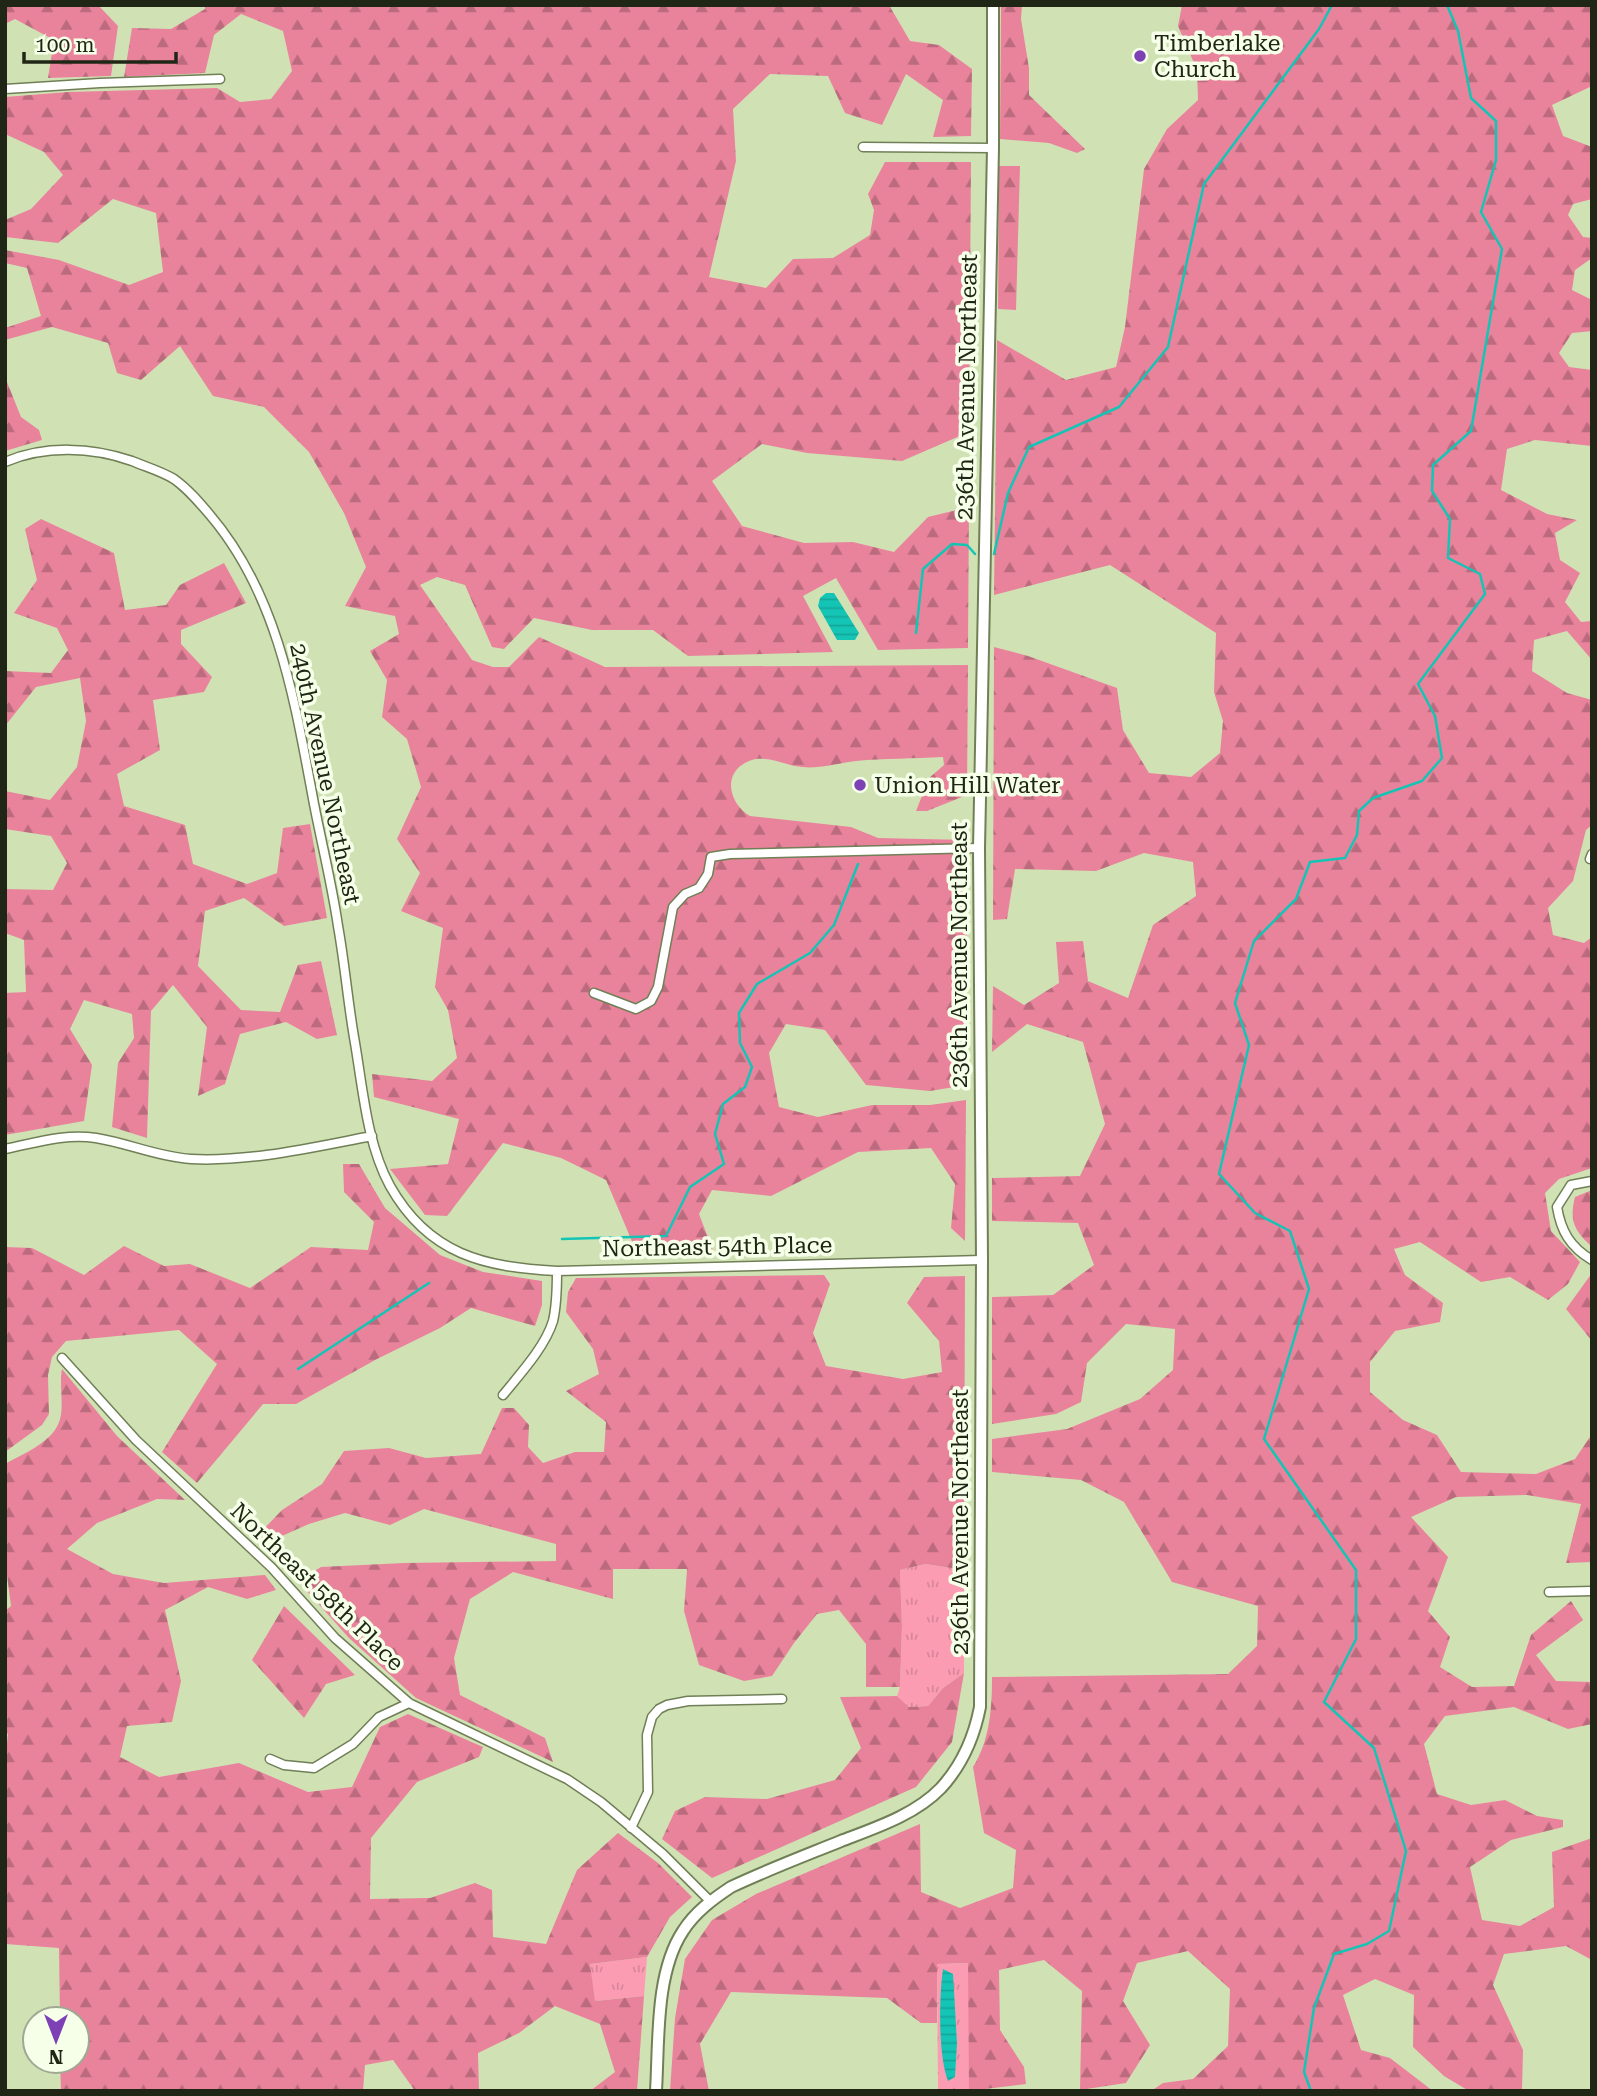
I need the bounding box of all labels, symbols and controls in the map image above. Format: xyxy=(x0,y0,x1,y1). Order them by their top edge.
scale bar xyxy=(24,21,177,65)
place label: Timberlake Church xyxy=(1154,30,1280,83)
text: 100 m xyxy=(35,33,95,57)
marker: Timberlake Church xyxy=(1132,48,1148,64)
street label: 236th Avenue Northeast xyxy=(951,253,983,520)
street label: 240th Avenue Northeast xyxy=(284,641,366,907)
place label: Union Hill Water xyxy=(874,772,1061,799)
marker: Union Hill Water xyxy=(852,777,868,793)
street label: 236th Avenue Northeast xyxy=(946,821,973,1088)
street label: Northeast 54th Place xyxy=(602,1231,832,1263)
street label: 236th Avenue Northeast xyxy=(947,1388,974,1655)
street label: Northeast 58th Place xyxy=(225,1497,409,1677)
north arrow xyxy=(21,2005,91,2075)
text: N xyxy=(48,2045,63,2068)

